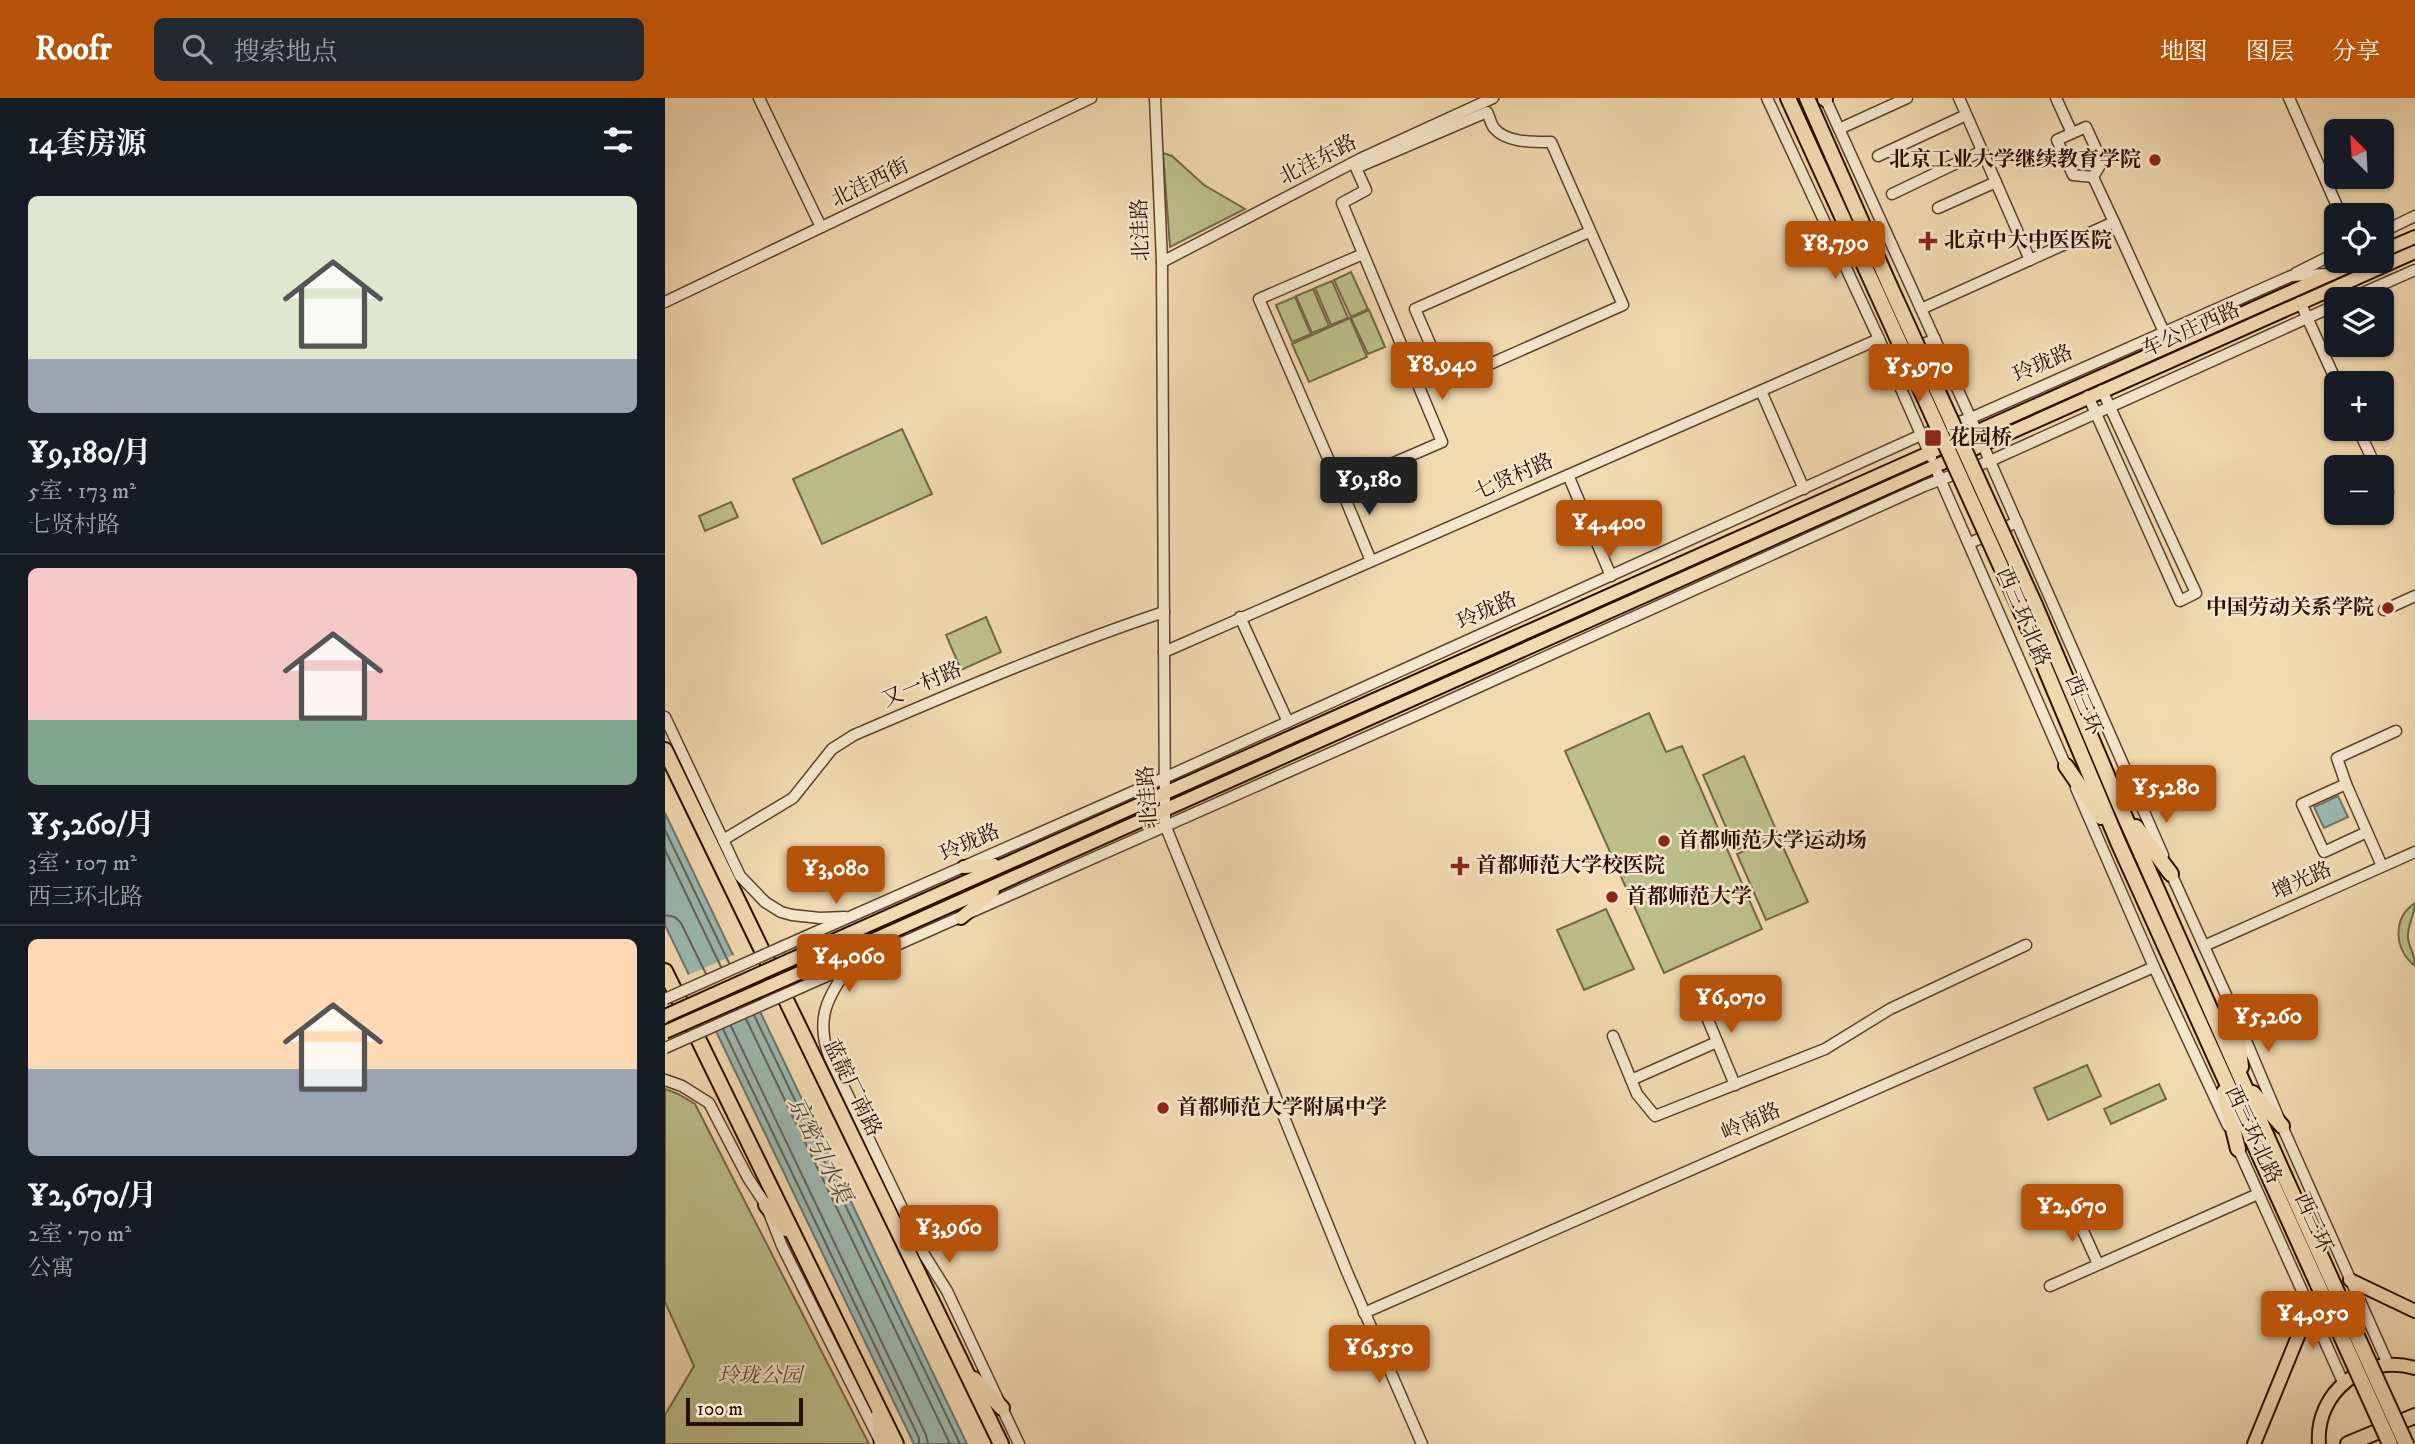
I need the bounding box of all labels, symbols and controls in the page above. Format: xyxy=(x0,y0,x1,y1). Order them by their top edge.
search box xyxy=(154,18,644,81)
text: Roofr xyxy=(35,29,112,70)
icon: search xyxy=(178,30,216,68)
text: 搜索地点 xyxy=(234,36,338,69)
text: 地图 xyxy=(2160,37,2208,67)
text: 图层 xyxy=(2246,37,2294,67)
text: 分享 xyxy=(2332,37,2380,67)
north arrow xyxy=(2324,119,2394,189)
map controls xyxy=(2324,119,2394,525)
icon: filters xyxy=(599,121,637,159)
text: 14套房源 xyxy=(28,126,146,163)
street label: 北洼东路 xyxy=(1275,129,1361,191)
place label: 北京工业大学继续教育学院 xyxy=(1889,147,2141,173)
marker: 北京工业大学继续教育学院 xyxy=(2147,152,2163,168)
street label: 北洼西街 xyxy=(827,153,913,213)
street label: 北洼路 xyxy=(1127,198,1155,262)
button: locate xyxy=(2324,203,2394,273)
pin: ¥8,790 xyxy=(1778,222,1892,281)
place label: 北京中大中医医院 xyxy=(1944,228,2112,254)
text: ¥8,790 xyxy=(1801,229,1869,258)
marker: 北京中大中医医院 xyxy=(1918,231,1938,251)
icon: home xyxy=(270,241,396,367)
button: layers xyxy=(2324,287,2394,357)
street label: 车公庄西路 xyxy=(2138,297,2244,363)
street label: 玲珑路 xyxy=(2009,339,2077,389)
pin: ¥8,940 xyxy=(1385,342,1499,402)
pin: ¥5,970 xyxy=(1862,344,1976,404)
text: ¥8,940 xyxy=(1407,350,1477,379)
text: ¥5,970 xyxy=(1885,352,1953,381)
button: + xyxy=(2324,371,2394,441)
place label: 花园桥 xyxy=(1949,425,2012,451)
marker: 花园桥 xyxy=(1923,428,1943,448)
text: ¥9,180/月 xyxy=(28,435,152,472)
street label: 七贤村路 xyxy=(1470,448,1558,506)
button: − xyxy=(2324,455,2394,525)
pin: ¥9,180 xyxy=(1312,458,1426,517)
text: ¥9,180 xyxy=(1336,465,1402,494)
text: 5室 · 173 m² xyxy=(28,477,136,506)
pin: ¥4,400 xyxy=(1552,500,1666,560)
text: ¥4,400 xyxy=(1572,508,1646,537)
text: 七贤村路 xyxy=(28,511,120,540)
street label: 西三环北路 xyxy=(1991,564,2055,670)
street label: 玲珑路 xyxy=(1453,586,1521,636)
place label: 中国劳动关系学院 xyxy=(2206,595,2374,621)
marker: 中国劳动关系学院 xyxy=(2380,600,2396,616)
icon: home xyxy=(270,613,396,739)
street label: 又一村路 xyxy=(878,657,966,713)
street label: 西三环 xyxy=(2059,671,2107,739)
street label: 北洼路 xyxy=(1133,765,1163,829)
pin: ¥5,280 xyxy=(2109,766,2223,825)
text: ¥5,280 xyxy=(2132,773,2200,802)
text: ¥5,260/月 xyxy=(28,807,155,844)
street label: 玲珑路 xyxy=(936,818,1004,868)
place label: 首都师范大学运动场 xyxy=(1678,828,1867,854)
marker: 首都师范大学运动场 xyxy=(1656,833,1672,849)
pin: ¥3,080 xyxy=(779,846,893,906)
text: 3室 · 107 m² xyxy=(28,849,137,878)
place label: 首都师范大学校医院 xyxy=(1476,853,1665,879)
text: ¥3,080 xyxy=(803,854,869,883)
marker: 首都师范大学校医院 xyxy=(1450,856,1470,876)
street label: 增光路 xyxy=(2268,856,2336,906)
text: 西三环北路 xyxy=(28,883,143,912)
place label: 首都师范大学 xyxy=(1626,884,1752,910)
marker: 首都师范大学 xyxy=(1604,889,1620,905)
pin: ¥4,060 xyxy=(792,934,906,994)
text: ¥4,060 xyxy=(813,942,885,971)
pin: ¥6,070 xyxy=(1674,976,1788,1035)
text: ¥6,070 xyxy=(1696,983,1766,1012)
icon: home xyxy=(270,984,396,1110)
pin: ¥5,260 xyxy=(2211,995,2325,1054)
text: ¥5,260 xyxy=(2234,1002,2302,1031)
street label: 蓝靛厂南路 xyxy=(817,1035,887,1141)
street label: 西三环北路 xyxy=(2219,1082,2287,1188)
water label: 京密引水渠 xyxy=(781,1092,859,1211)
place label: 首都师范大学附属中学 xyxy=(1177,1095,1387,1121)
street label: 岭南路 xyxy=(1717,1097,1785,1147)
marker: 首都师范大学附属中学 xyxy=(1155,1100,1171,1116)
text: ¥2,670/月 xyxy=(28,1178,157,1215)
pin: ¥2,670 xyxy=(2015,1184,2129,1244)
street label: 西三环 xyxy=(2288,1189,2338,1257)
text: ¥2,670 xyxy=(2037,1192,2107,1221)
pin: ¥3,960 xyxy=(892,1206,1006,1265)
text: ¥3,960 xyxy=(916,1213,982,1242)
text: 2室 · 70 m² xyxy=(28,1220,131,1249)
text: 公寓 xyxy=(28,1254,74,1283)
pin: ¥4,050 xyxy=(2256,1292,2370,1351)
text: ¥4,050 xyxy=(2277,1299,2349,1328)
pin: ¥6,550 xyxy=(1322,1326,1436,1385)
text: ¥6,550 xyxy=(1345,1333,1413,1362)
park label: 玲珑公园 xyxy=(718,1363,805,1389)
scale bar xyxy=(686,1395,803,1427)
text: 100 m xyxy=(697,1398,743,1421)

